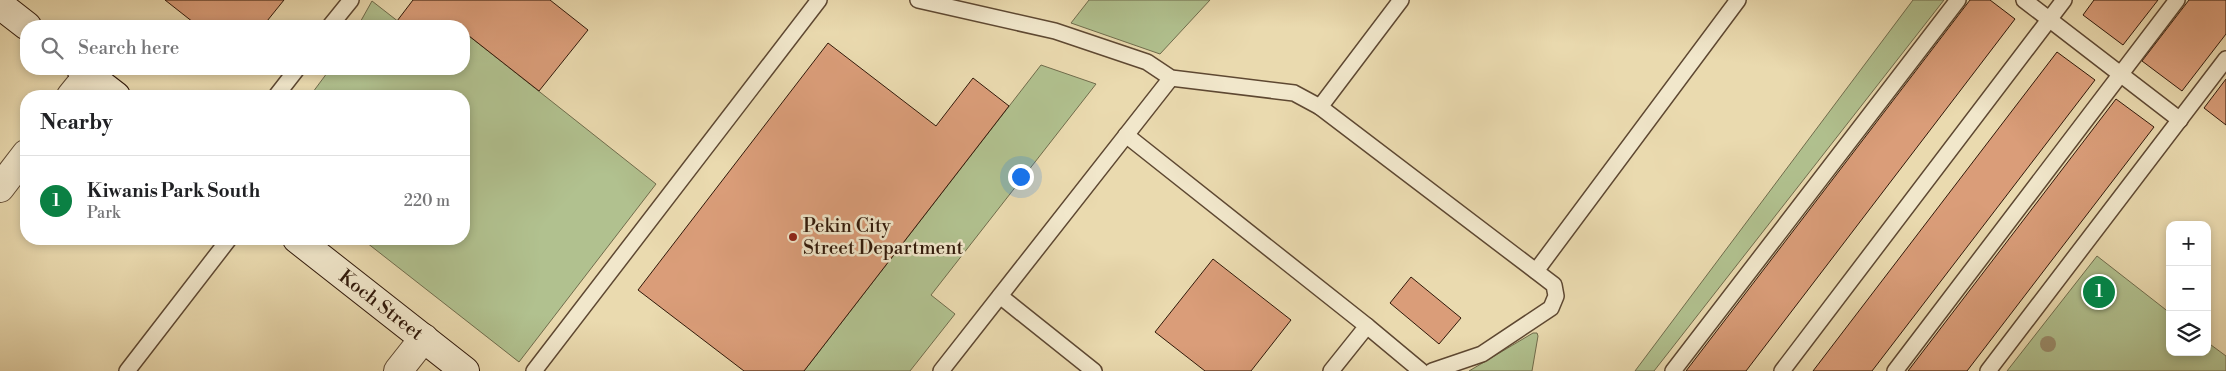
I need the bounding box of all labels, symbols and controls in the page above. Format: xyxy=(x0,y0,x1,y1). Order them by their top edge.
search box xyxy=(20,20,470,75)
icon: search xyxy=(38,34,66,62)
text: Search here xyxy=(78,36,179,60)
text: Nearby xyxy=(40,110,113,136)
your location xyxy=(1008,164,1034,190)
text: Kiwanis Park South xyxy=(87,179,260,203)
text: 1 xyxy=(52,191,60,211)
text: 220 m xyxy=(404,191,450,211)
text: Park xyxy=(87,203,120,223)
place label: Pekin City Street Department xyxy=(803,214,964,260)
map controls xyxy=(2166,221,2211,356)
button: + xyxy=(2166,221,2211,266)
marker: Pekin City Street Department xyxy=(787,231,799,243)
street label: Koch Street xyxy=(334,265,428,346)
button: − xyxy=(2166,266,2211,311)
pin: 1 xyxy=(2083,273,2115,311)
button: layers xyxy=(2166,311,2211,356)

